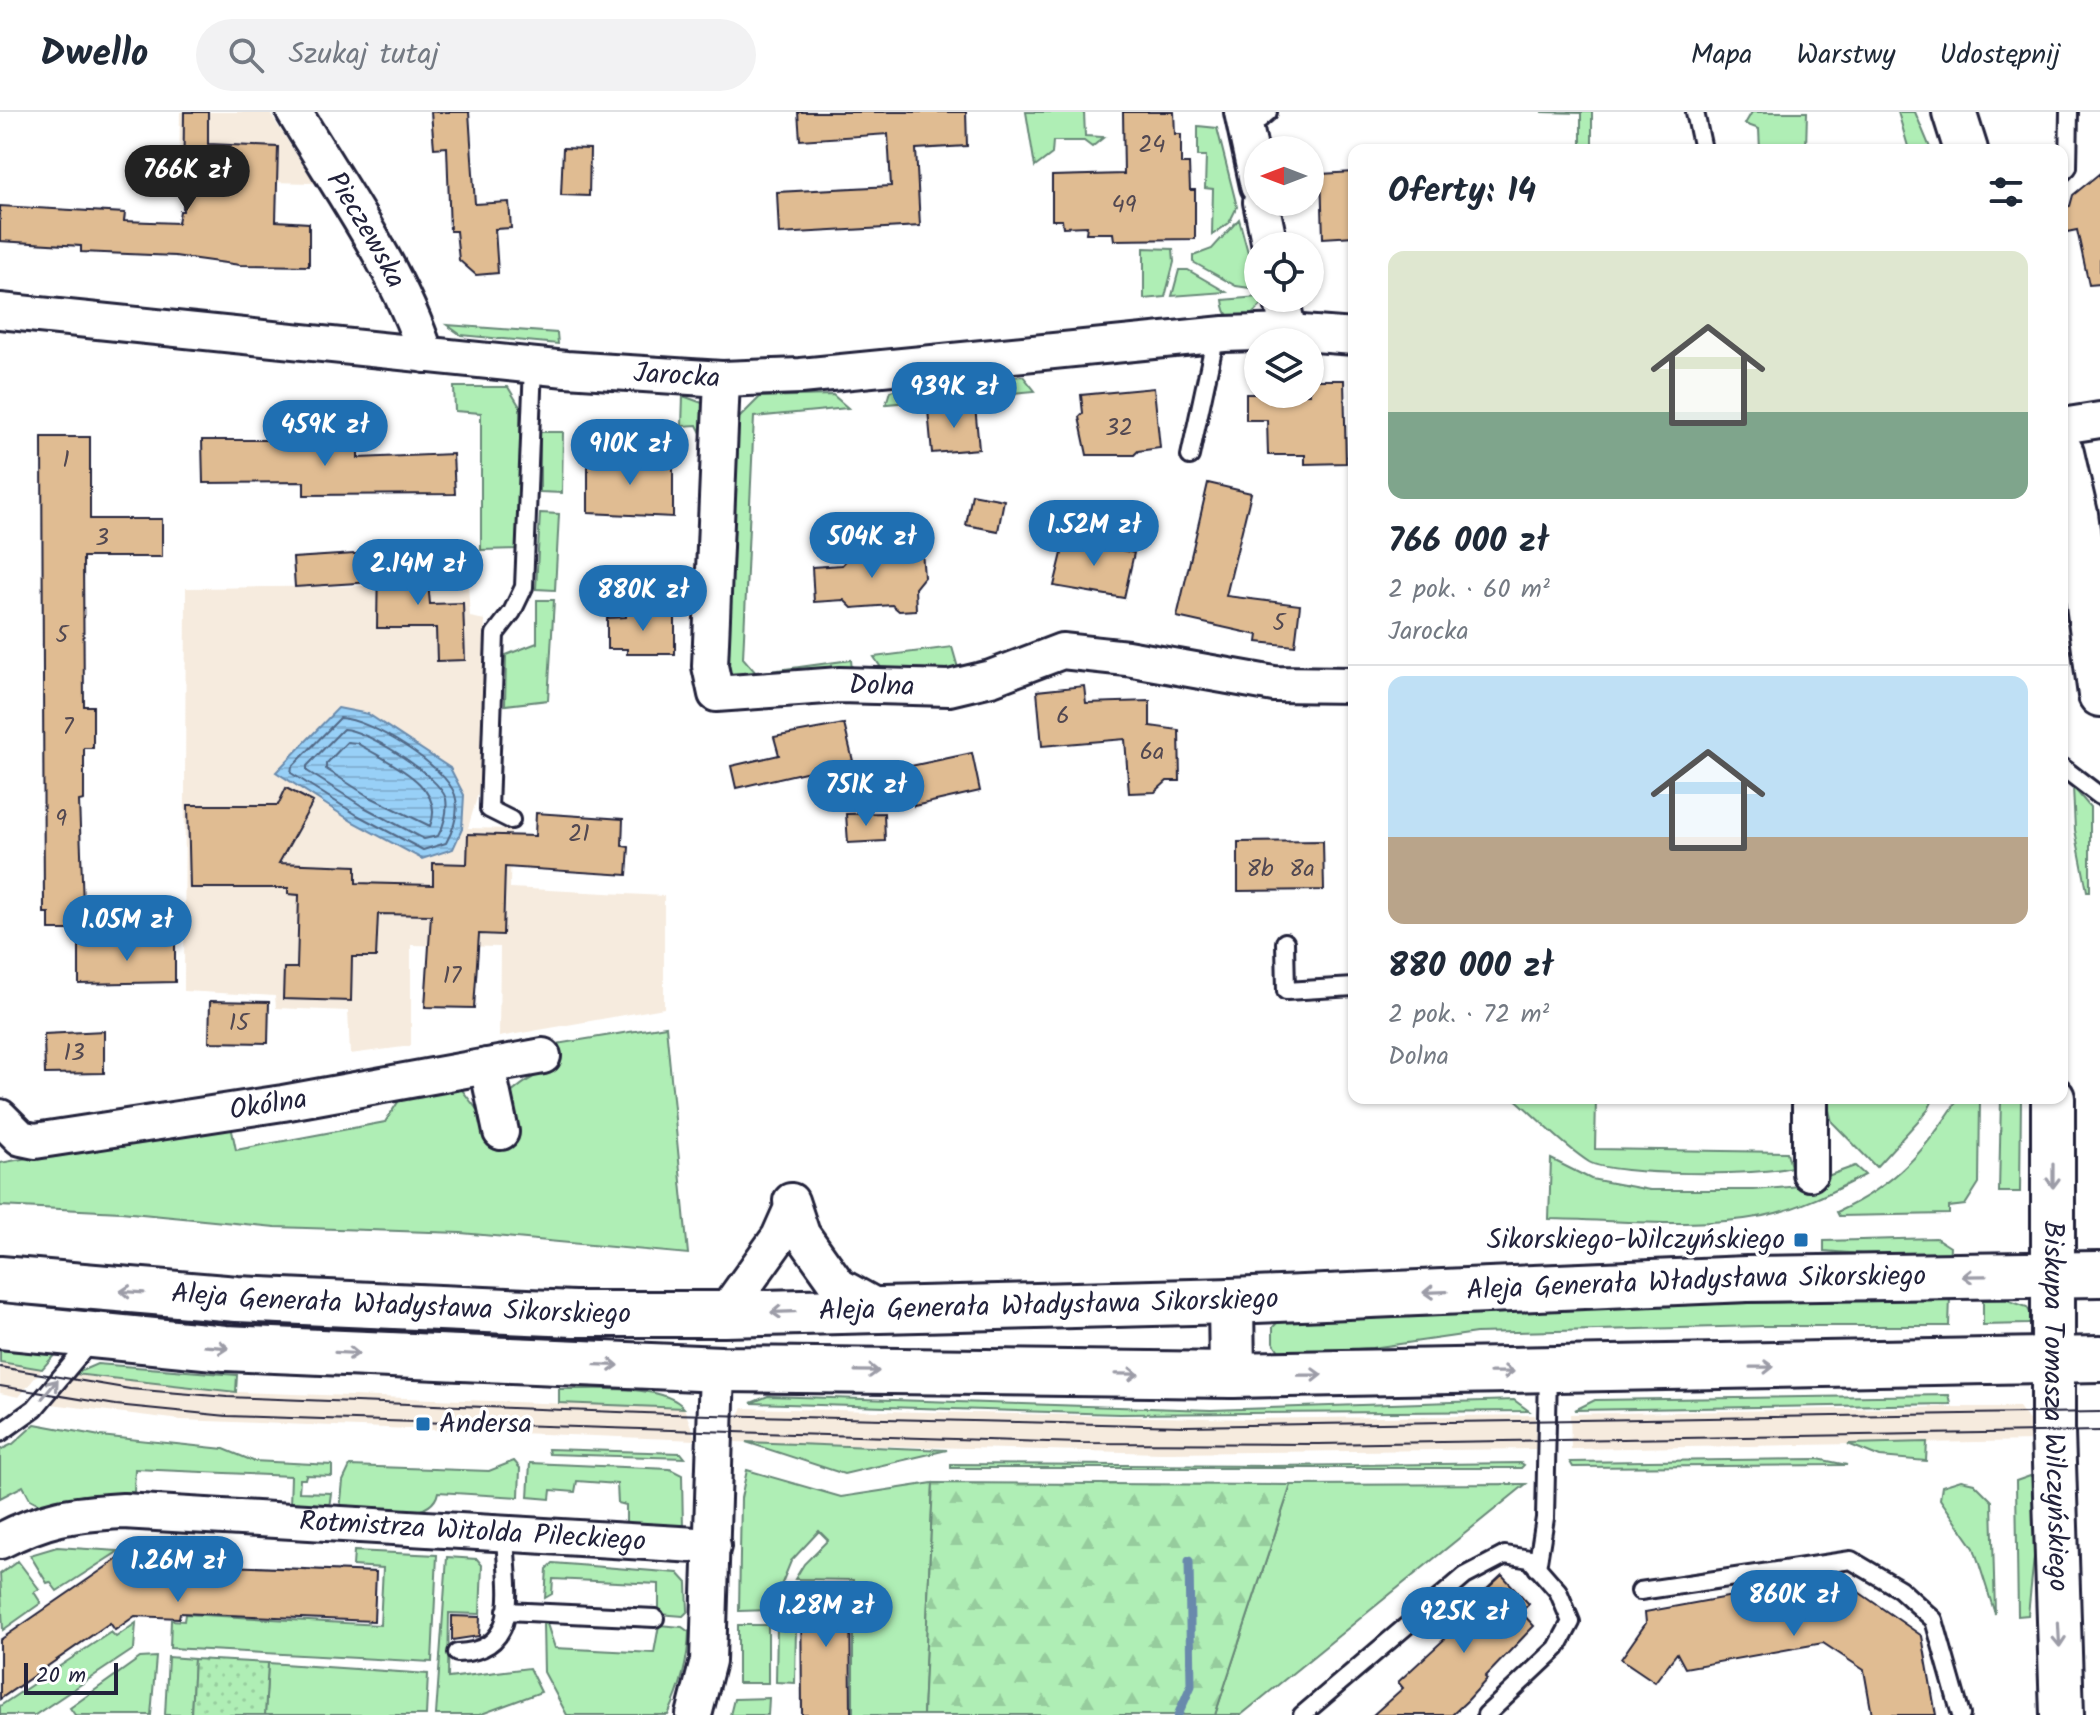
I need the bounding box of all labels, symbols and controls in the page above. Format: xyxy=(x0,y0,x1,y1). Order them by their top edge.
search box xyxy=(196,19,756,91)
text: Dwello xyxy=(40,25,148,85)
text: Szukaj tutaj xyxy=(288,31,439,79)
icon: search xyxy=(224,33,268,77)
text: Mapa xyxy=(1691,33,1752,78)
text: Warstwy xyxy=(1796,33,1895,78)
text: Udostępnij xyxy=(1939,33,2060,78)
house number: 24 xyxy=(1138,126,1166,165)
north arrow xyxy=(1244,136,1324,216)
map controls xyxy=(1244,136,1324,408)
pin: 766K zł xyxy=(113,145,261,213)
text: 766K zł xyxy=(143,150,231,192)
street label: Pieczewska xyxy=(314,163,417,296)
text: Oferty: 14 xyxy=(1388,165,1536,219)
icon: filters xyxy=(1984,170,2028,214)
house number: 49 xyxy=(1112,186,1137,225)
button: locate xyxy=(1244,232,1324,312)
icon: home xyxy=(1636,303,1780,447)
button: layers xyxy=(1244,328,1324,408)
street label: Jarocka xyxy=(632,351,722,401)
pin: 939K zł xyxy=(880,362,1028,430)
text: 939K zł xyxy=(910,367,998,409)
pin: 459K zł xyxy=(251,400,399,468)
text: 459K zł xyxy=(281,405,369,447)
house number: 32 xyxy=(1105,409,1133,448)
pin: 910K zł xyxy=(556,419,704,487)
text: 910K zł xyxy=(589,424,671,466)
house number: 1 xyxy=(62,441,70,480)
pin: 1.52M zł xyxy=(1011,500,1177,568)
text: 1.52M zł xyxy=(1047,505,1141,547)
pin: 504K zł xyxy=(798,512,946,580)
text: 766 000 zł xyxy=(1388,515,1549,569)
text: 504K zł xyxy=(828,517,916,559)
house number: 3 xyxy=(95,519,109,558)
pin: 2.14M zł xyxy=(335,539,501,607)
text: 2.14M zł xyxy=(370,544,466,586)
pin: 880K zł xyxy=(569,565,717,633)
text: 2 pok. · 60 m² xyxy=(1388,569,1550,611)
text: 880K zł xyxy=(597,570,689,612)
house number: 5 xyxy=(1273,604,1288,643)
text: Jarocka xyxy=(1388,611,1469,653)
house number: 5 xyxy=(56,616,71,655)
street label: Dolna xyxy=(848,663,915,710)
house number: 6 xyxy=(1056,697,1070,736)
house number: 7 xyxy=(62,708,74,747)
icon: home xyxy=(1636,728,1780,872)
house number: 6a xyxy=(1140,733,1164,772)
pin: 751K zł xyxy=(792,760,940,828)
text: 751K zł xyxy=(825,765,907,807)
house number: 9 xyxy=(55,800,67,839)
house number: 21 xyxy=(568,815,590,854)
house number: 8b xyxy=(1246,850,1274,889)
house number: 8a xyxy=(1289,850,1315,889)
pin: 1.05M zł xyxy=(44,895,210,963)
text: 1.05M zł xyxy=(81,900,173,942)
text: 880 000 zł xyxy=(1388,940,1553,994)
house number: 17 xyxy=(443,957,462,996)
text: 2 pok. · 72 m² xyxy=(1388,994,1549,1036)
house number: 15 xyxy=(229,1004,251,1043)
house number: 13 xyxy=(63,1034,85,1073)
text: Dolna xyxy=(1388,1036,1449,1078)
street label: Okólna xyxy=(226,1077,311,1133)
one-way arrow xyxy=(2045,1162,2061,1189)
place label: Sikorskiego-Wilczyńskiego xyxy=(1487,1218,1785,1263)
street label: Biskupa Tomasza Wilczyńskiego xyxy=(2031,1220,2081,1592)
marker: Sikorskiego-Wilczyńskiego xyxy=(1792,1231,1810,1249)
street label: Aleja Generała Władysława Sikorskiego xyxy=(1465,1254,1926,1313)
one-way arrow xyxy=(1961,1268,1988,1284)
street label: Aleja Generała Władysława Sikorskiego xyxy=(169,1271,631,1337)
street label: Aleja Generała Władysława Sikorskiego xyxy=(818,1276,1280,1334)
one-way arrow xyxy=(119,1284,146,1299)
one-way arrow xyxy=(1422,1285,1449,1300)
one-way arrow xyxy=(770,1304,797,1319)
one-way arrow xyxy=(203,1340,230,1355)
one-way arrow xyxy=(333,1346,360,1361)
one-way arrow xyxy=(593,1357,620,1372)
one-way arrow xyxy=(1748,1360,1775,1375)
one-way arrow xyxy=(853,1363,880,1379)
one-way arrow xyxy=(1488,1364,1515,1379)
one-way arrow xyxy=(1113,1366,1140,1382)
one-way arrow xyxy=(1296,1367,1323,1382)
one-way arrow xyxy=(41,1379,59,1400)
place label: Andersa xyxy=(439,1402,532,1447)
marker: Andersa xyxy=(414,1415,432,1433)
street label: Rotmistrza Witolda Pileckiego xyxy=(298,1499,647,1564)
pin: 1.26M zł xyxy=(95,1536,261,1604)
text: 1.26M zł xyxy=(130,1541,226,1583)
pin: 860K zł xyxy=(1720,1570,1868,1638)
text: 860K zł xyxy=(1749,1575,1839,1617)
pin: 1.28M zł xyxy=(743,1581,909,1649)
text: 1.28M zł xyxy=(778,1586,874,1628)
pin: 925K zł xyxy=(1390,1587,1538,1655)
text: 925K zł xyxy=(1419,1592,1509,1634)
one-way arrow xyxy=(2051,1621,2066,1648)
scale bar xyxy=(24,1659,118,1695)
text: 20 m xyxy=(36,1659,86,1694)

